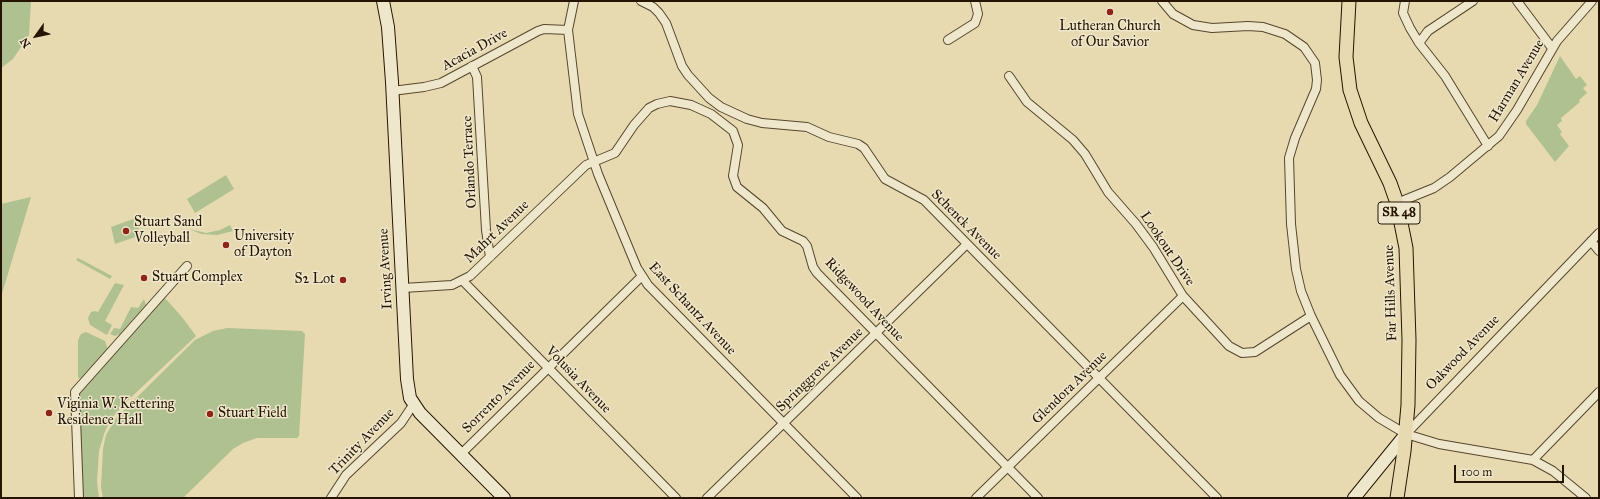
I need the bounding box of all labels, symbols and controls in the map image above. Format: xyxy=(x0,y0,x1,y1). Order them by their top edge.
marker: Lutheran Church of Our Savior xyxy=(1105,7,1115,17)
north arrow xyxy=(16,16,56,56)
place label: Lutheran Church of Our Savior xyxy=(1059,19,1161,52)
street label: Acacia Drive xyxy=(439,25,511,75)
text: N xyxy=(18,35,34,50)
street label: Harman Avenue xyxy=(1486,37,1548,125)
street label: Orlando Terrace xyxy=(459,115,481,209)
street label: Schenck Avenue xyxy=(927,186,1005,264)
street label: Mahrt Avenue xyxy=(461,197,533,267)
road number: SR 48 xyxy=(1378,202,1420,224)
street label: Lookout Drive xyxy=(1136,209,1198,289)
place label: Stuart Sand Volleyball xyxy=(134,215,202,248)
marker: Stuart Sand Volleyball xyxy=(121,226,131,236)
street label: Irving Avenue xyxy=(375,228,397,310)
place label: University of Dayton xyxy=(234,229,294,262)
marker: University of Dayton xyxy=(221,240,231,250)
street label: Far Hills Avenue xyxy=(1381,244,1401,342)
street label: Ridgewood Avenue xyxy=(821,255,907,345)
street label: East Schantz Avenue xyxy=(645,259,739,359)
place label: Stuart Complex xyxy=(152,270,243,286)
place label: S2 Lot xyxy=(295,272,335,288)
marker: Stuart Complex xyxy=(139,273,149,283)
marker: S2 Lot xyxy=(338,275,348,285)
street label: Oakwood Avenue xyxy=(1423,312,1503,394)
street label: Springgrove Avenue xyxy=(773,324,867,416)
street label: Volusia Avenue xyxy=(542,343,614,417)
street label: Glendora Avenue xyxy=(1029,348,1111,428)
street label: Sorrento Avenue xyxy=(459,357,539,437)
place label: Viginia W. Kettering Residence Hall xyxy=(57,397,174,430)
street label: Trinity Avenue xyxy=(326,405,398,479)
place label: Stuart Field xyxy=(218,406,287,422)
marker: Viginia W. Kettering Residence Hall xyxy=(44,408,54,418)
marker: Stuart Field xyxy=(205,409,215,419)
scale bar xyxy=(1456,457,1566,483)
text: 100 m xyxy=(1461,465,1492,479)

